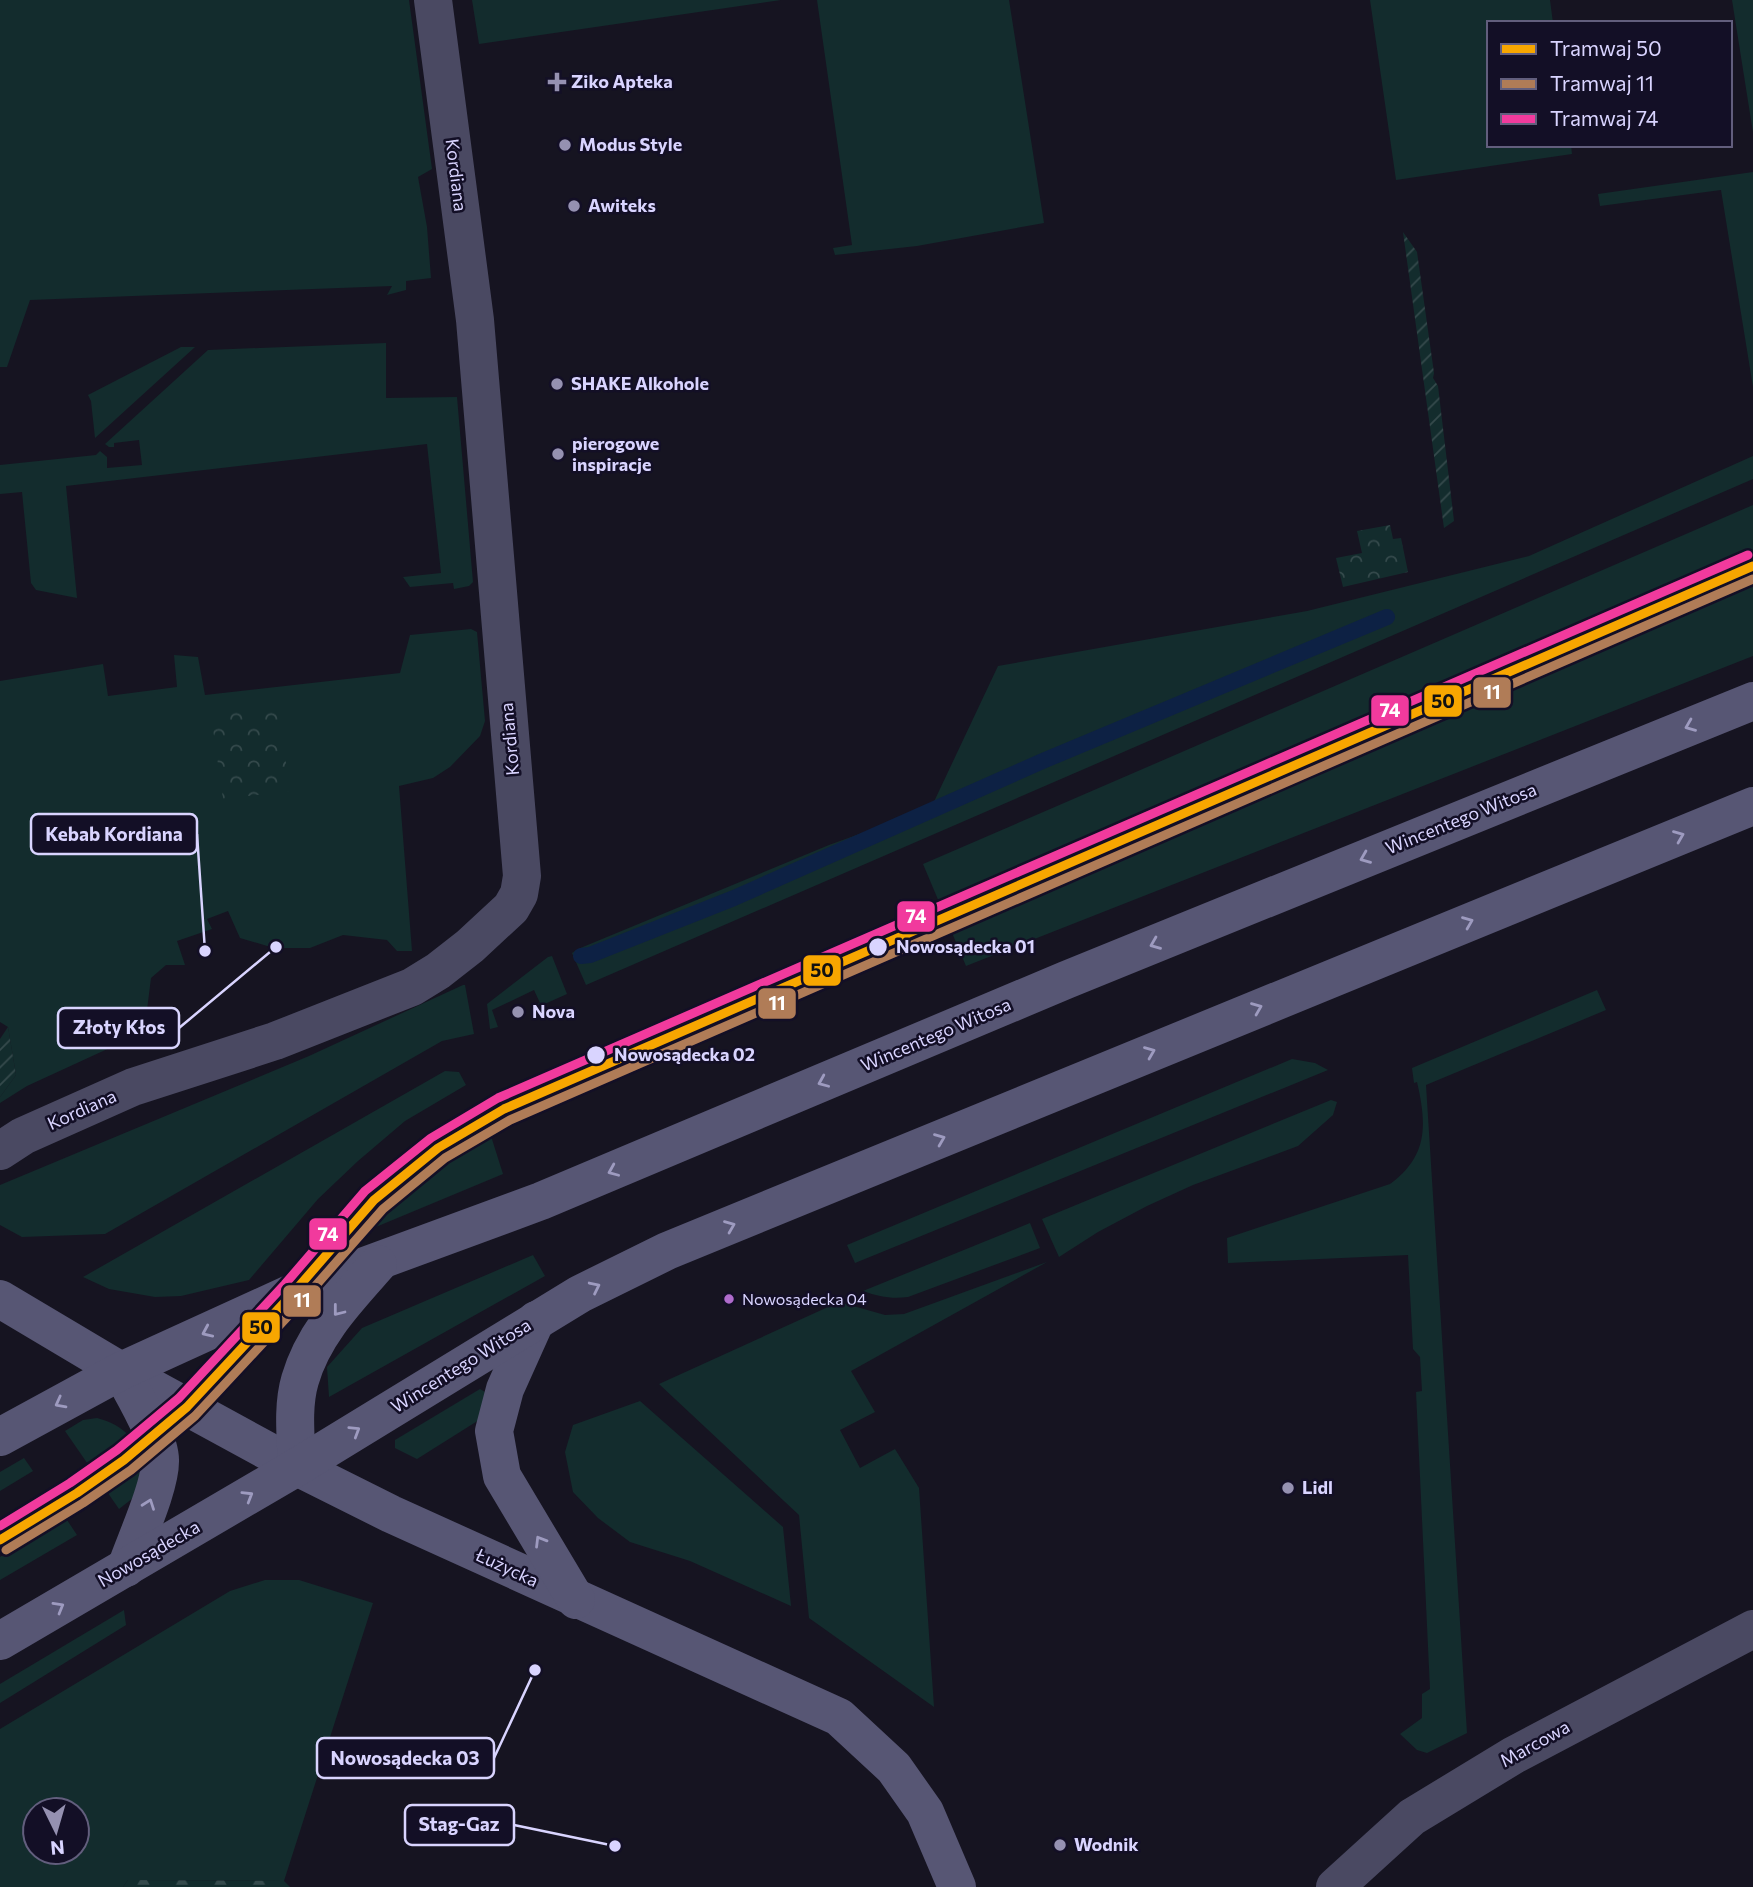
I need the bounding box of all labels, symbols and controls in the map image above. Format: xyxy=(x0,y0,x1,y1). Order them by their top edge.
legend xyxy=(1487,21,1732,147)
text: Tramwaj 50 xyxy=(1550,35,1662,60)
place label: Ziko Apteka xyxy=(571,70,673,92)
text: Tramwaj 11 xyxy=(1550,70,1654,95)
marker: Ziko Apteka xyxy=(549,74,565,90)
text: Tramwaj 74 xyxy=(1550,105,1659,130)
place label: Modus Style xyxy=(579,133,682,155)
street label: Kordiana xyxy=(442,137,472,213)
marker: Modus Style xyxy=(557,137,573,153)
place label: Awiteks xyxy=(588,194,656,216)
marker: Awiteks xyxy=(566,198,582,214)
place label: SHAKE Alkohole xyxy=(571,372,709,394)
marker: SHAKE Alkohole xyxy=(549,376,565,392)
place label: pierogowe inspiracje xyxy=(572,432,659,475)
marker: pierogowe inspiracje xyxy=(550,446,566,462)
line badge: 11 xyxy=(1472,676,1512,709)
text: 11 xyxy=(1483,680,1501,703)
line badge: 50 xyxy=(1423,684,1463,718)
text: 50 xyxy=(1431,689,1455,712)
line badge: 74 xyxy=(1370,694,1410,727)
text: 74 xyxy=(1380,698,1401,721)
street label: Kordiana xyxy=(495,702,523,777)
one-way arrow xyxy=(1684,718,1696,732)
street label: Wincentego Witosa xyxy=(1382,778,1539,858)
callout: Kebab Kordiana xyxy=(31,814,197,854)
text: Kebab Kordiana xyxy=(45,822,183,845)
one-way arrow xyxy=(1671,830,1684,844)
one-way arrow xyxy=(1360,850,1373,864)
line badge: 74 xyxy=(896,900,936,933)
text: 74 xyxy=(906,904,927,927)
one-way arrow xyxy=(1461,916,1473,930)
place label: Nowosądecka 01 xyxy=(896,935,1035,957)
one-way arrow xyxy=(1149,935,1161,949)
marker: Nowosądecka 01 xyxy=(867,936,889,958)
line badge: 50 xyxy=(802,954,842,987)
text: 50 xyxy=(810,958,834,981)
line badge: 11 xyxy=(757,987,797,1020)
text: 11 xyxy=(768,991,786,1014)
street label: Wincentego Witosa xyxy=(857,993,1014,1076)
place label: Nova xyxy=(532,1000,575,1022)
one-way arrow xyxy=(1250,1002,1263,1016)
marker: Nova xyxy=(510,1004,526,1020)
callout: Złoty Kłos xyxy=(58,1008,179,1048)
text: Złoty Kłos xyxy=(73,1015,165,1038)
place label: Nowosądecka 02 xyxy=(614,1043,755,1065)
marker: Nowosądecka 02 xyxy=(585,1044,607,1066)
one-way arrow xyxy=(1143,1046,1156,1060)
one-way arrow xyxy=(818,1074,830,1088)
street label: Kordiana xyxy=(44,1084,120,1134)
one-way arrow xyxy=(933,1133,945,1147)
one-way arrow xyxy=(608,1163,621,1177)
line badge: 74 xyxy=(308,1217,348,1251)
one-way arrow xyxy=(723,1220,735,1234)
text: 74 xyxy=(318,1222,339,1245)
one-way arrow xyxy=(588,1281,600,1295)
line badge: 11 xyxy=(282,1284,322,1318)
text: 11 xyxy=(293,1288,311,1311)
place label: Nowosądecka 04 xyxy=(742,1289,867,1308)
marker: Nowosądecka 04 xyxy=(722,1292,736,1306)
one-way arrow xyxy=(333,1303,346,1315)
line badge: 50 xyxy=(241,1311,281,1344)
street label: Wincentego Witosa xyxy=(386,1313,535,1417)
text: 50 xyxy=(249,1315,273,1338)
one-way arrow xyxy=(201,1324,214,1338)
one-way arrow xyxy=(55,1395,67,1408)
one-way arrow xyxy=(348,1427,361,1440)
place label: Lidl xyxy=(1302,1476,1333,1498)
marker: Lidl xyxy=(1280,1480,1296,1496)
one-way arrow xyxy=(240,1491,253,1504)
one-way arrow xyxy=(141,1498,155,1510)
street label: Nowosądecka xyxy=(94,1515,203,1591)
one-way arrow xyxy=(535,1536,548,1549)
street label: Łużycka xyxy=(472,1543,542,1591)
one-way arrow xyxy=(52,1602,64,1615)
street label: Marcowa xyxy=(1496,1715,1573,1771)
callout: Nowosądecka 03 xyxy=(317,1738,494,1778)
text: Nowosądecka 03 xyxy=(330,1746,480,1769)
north arrow xyxy=(21,1796,91,1866)
callout: Stag-Gaz xyxy=(405,1805,514,1845)
text: Stag-Gaz xyxy=(418,1812,500,1835)
place label: Wodnik xyxy=(1074,1833,1139,1855)
text: N xyxy=(49,1836,66,1861)
marker: Wodnik xyxy=(1052,1837,1068,1853)

